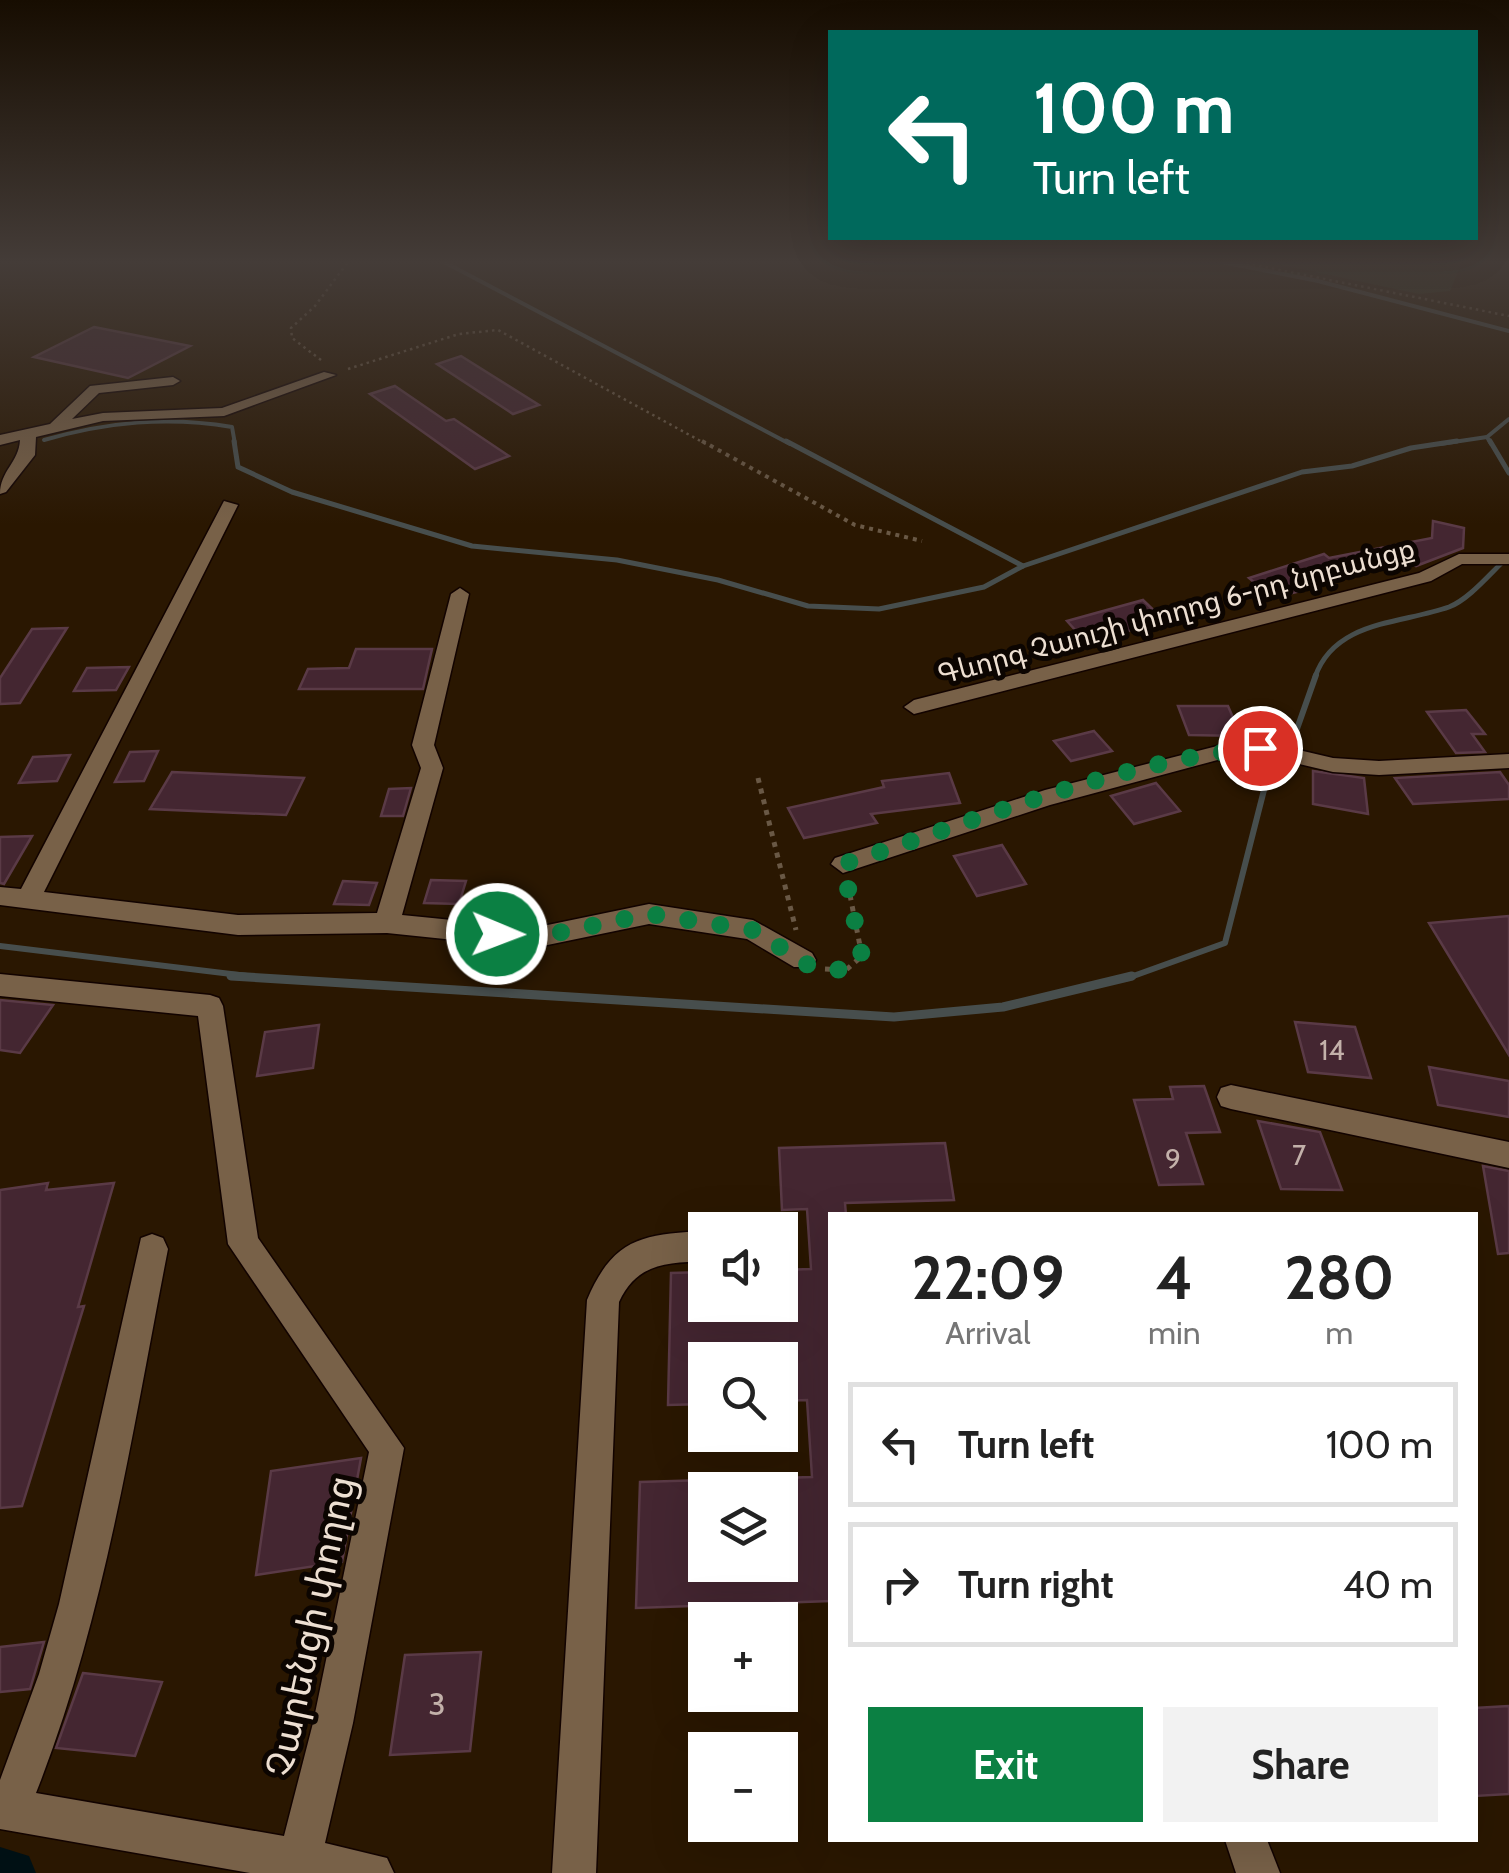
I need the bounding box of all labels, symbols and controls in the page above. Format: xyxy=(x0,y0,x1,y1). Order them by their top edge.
text: 100 m xyxy=(1033,65,1234,151)
icon: left xyxy=(868,70,998,200)
text: Turn left xyxy=(1033,151,1190,205)
street label: Գևորգ Չաուշի փողոց 6-րդ նրբանցք xyxy=(933,531,1419,691)
pin xyxy=(1218,706,1303,791)
icon: arrive xyxy=(1233,721,1288,776)
position arrow xyxy=(445,882,549,986)
house number: 14 xyxy=(1319,1033,1345,1067)
house number: 7 xyxy=(1292,1138,1306,1172)
house number: 9 xyxy=(1165,1142,1181,1176)
map controls xyxy=(688,1212,798,1842)
button: sound xyxy=(688,1212,798,1322)
text: 22:09 xyxy=(912,1241,1064,1314)
text: 4 xyxy=(1156,1241,1193,1314)
text: 280 xyxy=(1284,1241,1394,1314)
text: Arrival xyxy=(945,1313,1031,1352)
text: min xyxy=(1148,1313,1201,1352)
text: m xyxy=(1325,1313,1353,1352)
button: search xyxy=(688,1342,798,1452)
icon: left xyxy=(873,1417,928,1472)
text: Turn left xyxy=(958,1421,1094,1468)
text: 100 m xyxy=(1326,1421,1433,1468)
street label: Չարենցի փողոց xyxy=(255,1471,365,1781)
button: layers xyxy=(688,1472,798,1582)
icon: right xyxy=(873,1557,928,1612)
text: Turn right xyxy=(958,1561,1114,1608)
text: 40 m xyxy=(1343,1561,1433,1608)
button: + xyxy=(688,1602,798,1712)
house number: 3 xyxy=(428,1684,446,1723)
button: Exit xyxy=(868,1707,1143,1822)
button: Share xyxy=(1163,1707,1438,1822)
button: − xyxy=(688,1732,798,1842)

